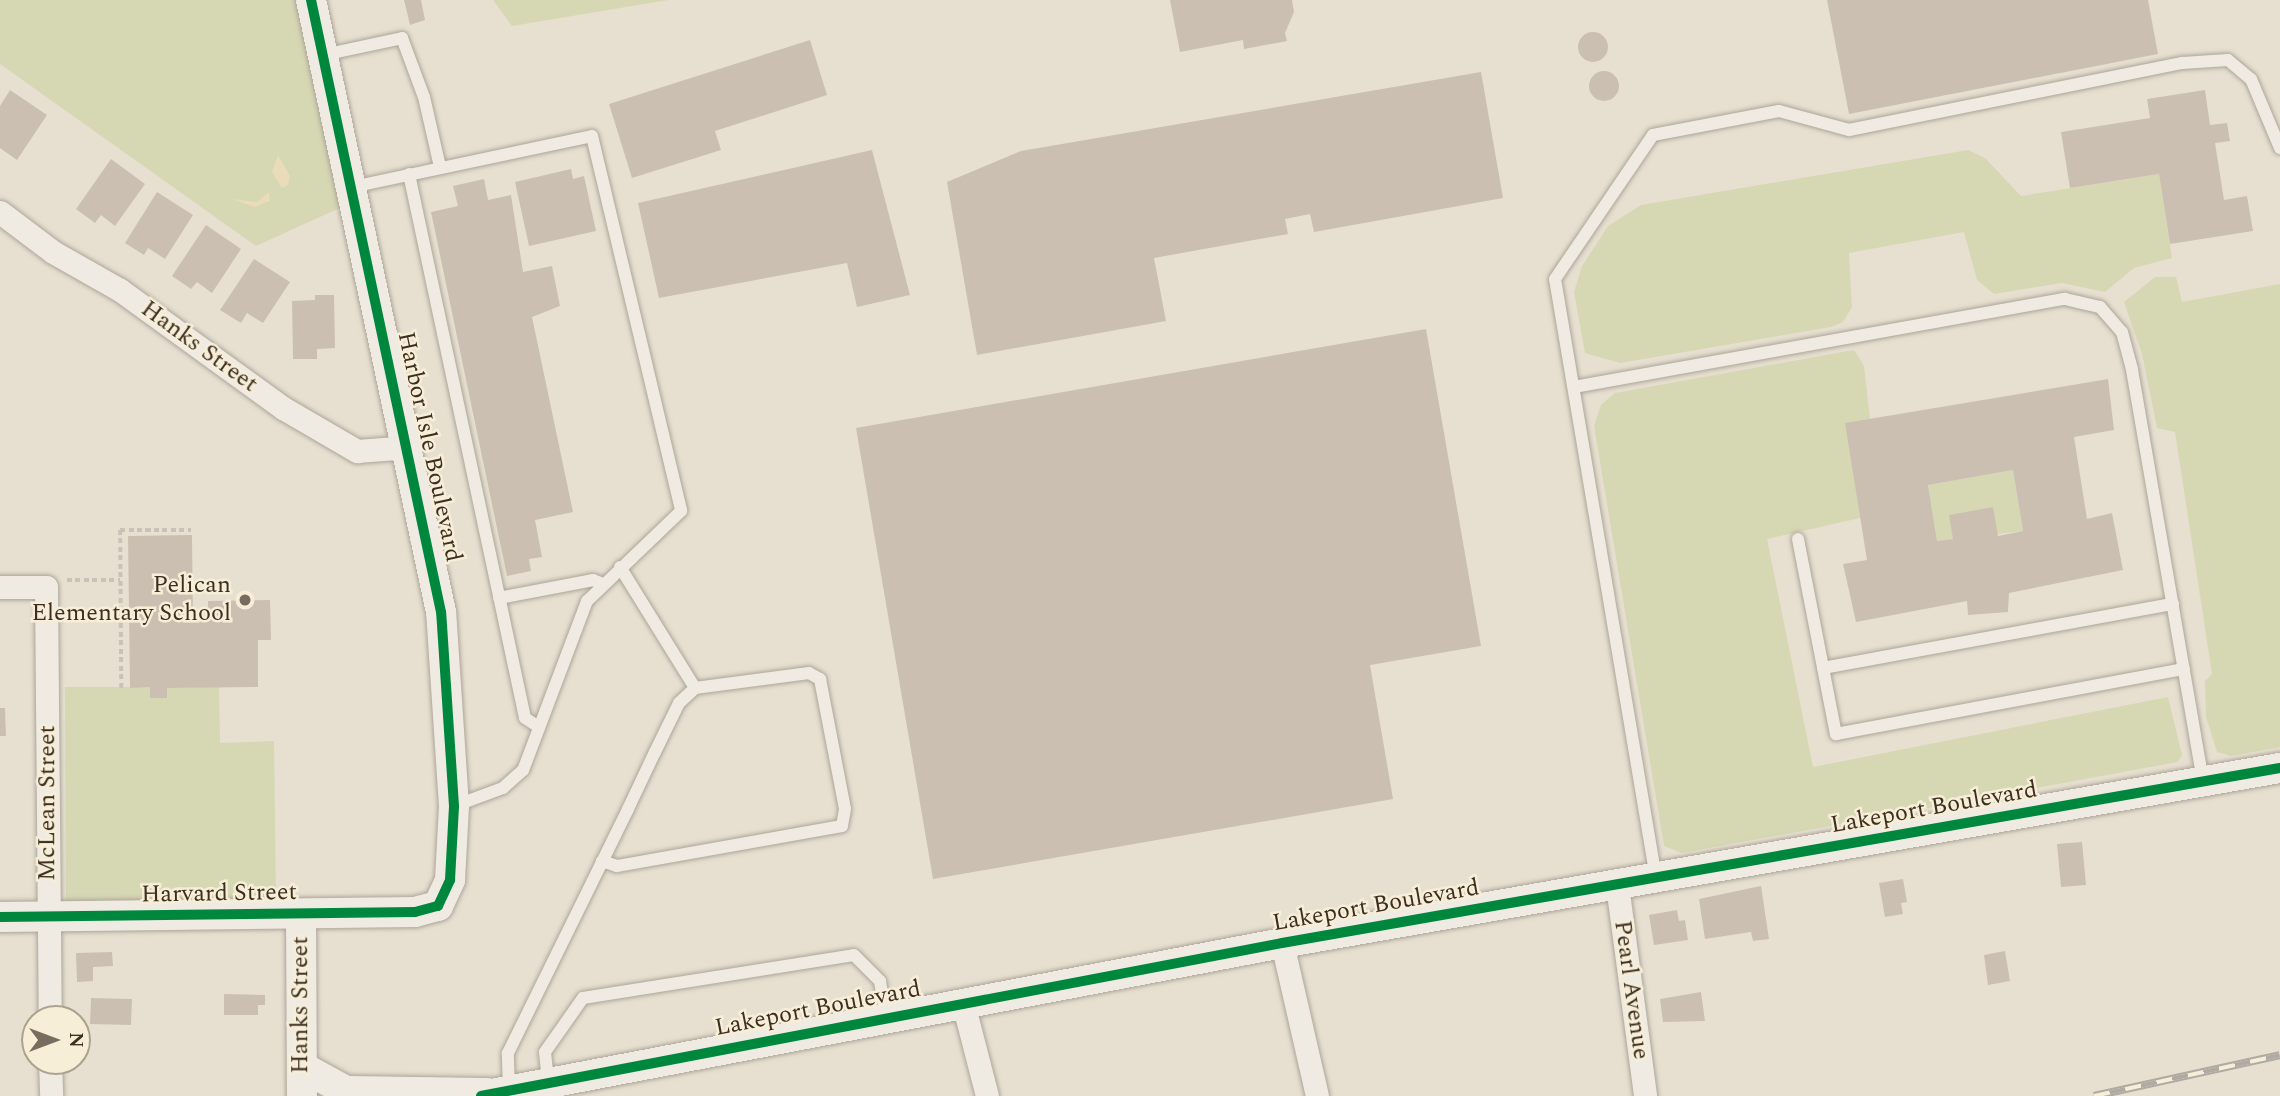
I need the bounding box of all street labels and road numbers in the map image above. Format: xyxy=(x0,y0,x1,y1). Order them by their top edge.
street label: Hanks Street xyxy=(135,295,263,399)
street label: Harbor Isle Boulevard xyxy=(391,329,467,565)
street label: McLean Street xyxy=(34,725,62,881)
street label: Lakeport Boulevard xyxy=(1828,776,2040,840)
street label: Lakeport Boulevard xyxy=(1270,874,1482,938)
street label: Harvard Street xyxy=(141,878,297,910)
street label: Pearl Avenue xyxy=(1607,919,1655,1061)
street label: Hanks Street xyxy=(287,936,315,1074)
street label: Lakeport Boulevard xyxy=(712,975,924,1043)

